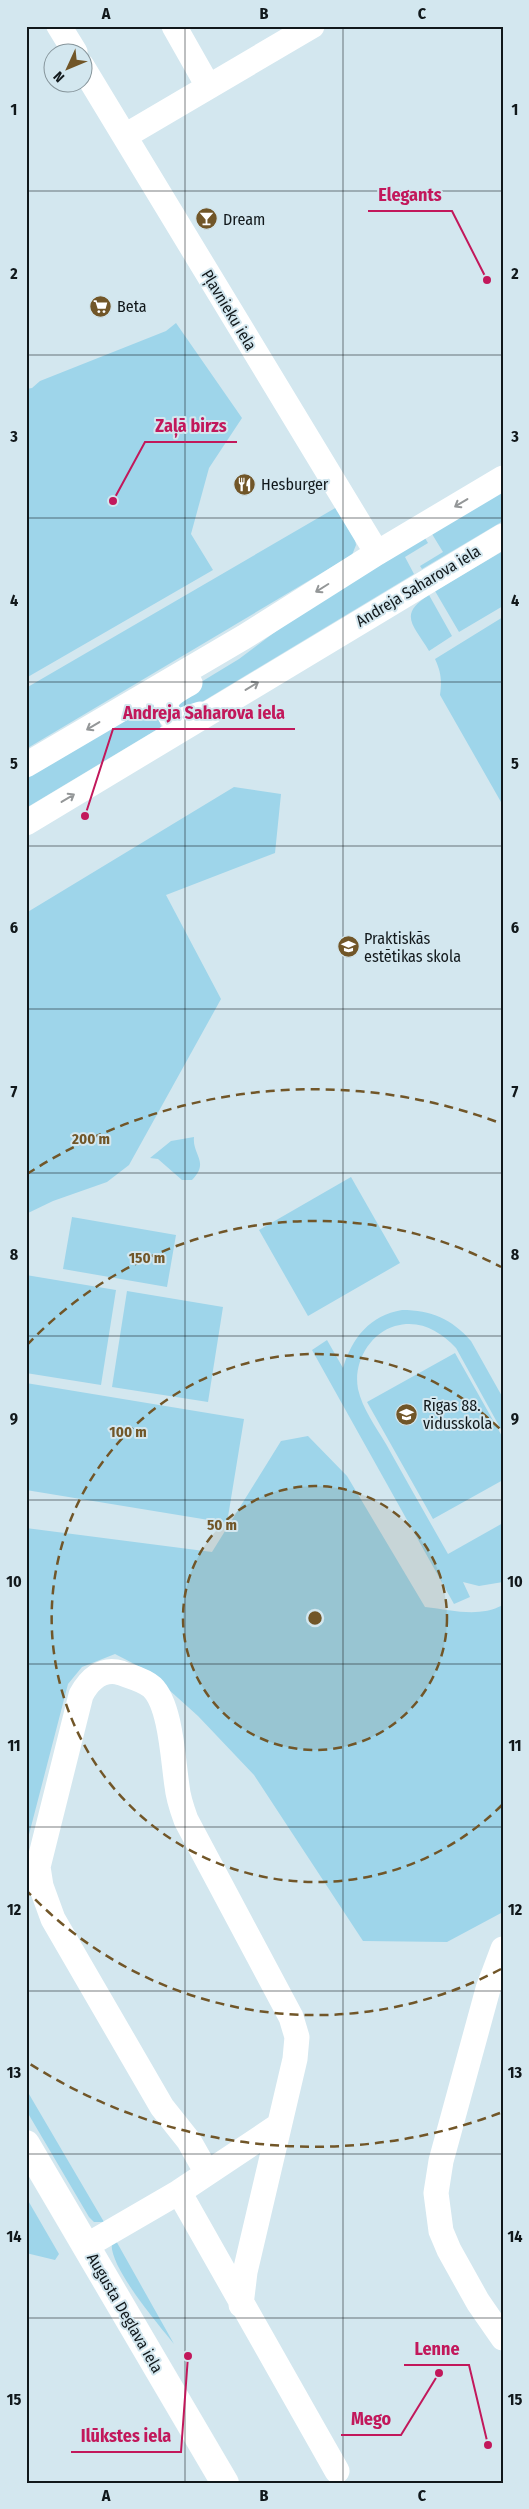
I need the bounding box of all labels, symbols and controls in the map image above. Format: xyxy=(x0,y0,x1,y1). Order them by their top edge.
text: A xyxy=(101,4,111,23)
text: B xyxy=(260,4,269,23)
text: C xyxy=(418,4,427,23)
north arrow xyxy=(42,42,92,92)
text: N xyxy=(50,68,68,86)
text: 1 xyxy=(11,100,17,119)
text: 1 xyxy=(512,100,518,119)
callout: Elegants xyxy=(368,178,452,211)
text: Elegants xyxy=(378,184,442,206)
bar icon: Dream xyxy=(195,207,219,231)
place label: Dream xyxy=(223,210,265,229)
text: 2 xyxy=(9,264,18,283)
text: 2 xyxy=(510,264,519,283)
street label: Pļavnieku iela xyxy=(197,266,261,354)
supermarket icon: Beta xyxy=(89,294,113,318)
place label: Beta xyxy=(117,297,147,316)
callout: Zaļā birzs xyxy=(145,409,237,442)
text: Zaļā birzs xyxy=(155,415,227,438)
text: 3 xyxy=(9,427,18,446)
text: 3 xyxy=(510,427,519,446)
restaurant icon: Hesburger xyxy=(233,472,257,496)
place label: Hesburger xyxy=(261,475,329,494)
one-way arrow xyxy=(454,499,468,509)
street label: Andreja Saharova iela xyxy=(352,541,484,631)
one-way arrow xyxy=(315,582,329,593)
text: 4 xyxy=(10,591,18,610)
text: 4 xyxy=(511,591,519,610)
one-way arrow xyxy=(244,681,258,691)
callout: Andreja Saharova iela xyxy=(113,696,295,729)
text: Andreja Saharova iela xyxy=(122,702,285,724)
one-way arrow xyxy=(86,721,100,731)
text: 5 xyxy=(10,754,18,773)
text: 5 xyxy=(511,754,519,773)
one-way arrow xyxy=(60,792,74,802)
text: 6 xyxy=(10,918,18,937)
text: 6 xyxy=(511,918,519,937)
place label: Praktiskās estētikas skola xyxy=(364,929,461,966)
school or university icon: Praktiskās estētikas skola xyxy=(336,935,360,959)
text: 7 xyxy=(11,1082,18,1101)
text: 7 xyxy=(512,1082,519,1101)
text: 200 m xyxy=(71,1130,110,1148)
text: 8 xyxy=(10,1245,19,1264)
text: 8 xyxy=(511,1245,520,1264)
text: 150 m xyxy=(129,1249,165,1267)
place label: Rīgas 88. vidusskola xyxy=(423,1396,492,1433)
school or university icon: Rīgas 88. vidusskola xyxy=(395,1402,419,1426)
text: 9 xyxy=(10,1409,18,1428)
text: 9 xyxy=(511,1409,519,1428)
text: 100 m xyxy=(109,1423,147,1441)
text: 50 m xyxy=(207,1516,237,1534)
text: 10 xyxy=(6,1572,22,1591)
text: 10 xyxy=(507,1572,523,1591)
centre of rings xyxy=(306,1609,324,1627)
text: 11 xyxy=(7,1736,21,1755)
text: 11 xyxy=(508,1736,522,1755)
text: 12 xyxy=(7,1900,22,1919)
text: 12 xyxy=(508,1900,523,1919)
text: 13 xyxy=(7,2063,22,2082)
text: 13 xyxy=(508,2063,523,2082)
text: 14 xyxy=(7,2227,22,2246)
text: 14 xyxy=(508,2227,523,2246)
street label: Augusta Deglava iela xyxy=(83,2250,167,2376)
callout: Lenne xyxy=(404,2332,469,2365)
text: Lenne xyxy=(414,2338,460,2360)
text: 15 xyxy=(7,2390,21,2409)
text: 15 xyxy=(508,2390,522,2409)
callout: Mego xyxy=(341,2402,401,2435)
text: Mego xyxy=(351,2408,392,2430)
callout: Ilūkstes iela xyxy=(71,2419,181,2452)
text: Ilūkstes iela xyxy=(81,2425,171,2447)
text: A xyxy=(101,2486,111,2505)
text: B xyxy=(260,2486,269,2505)
text: C xyxy=(418,2486,427,2505)

